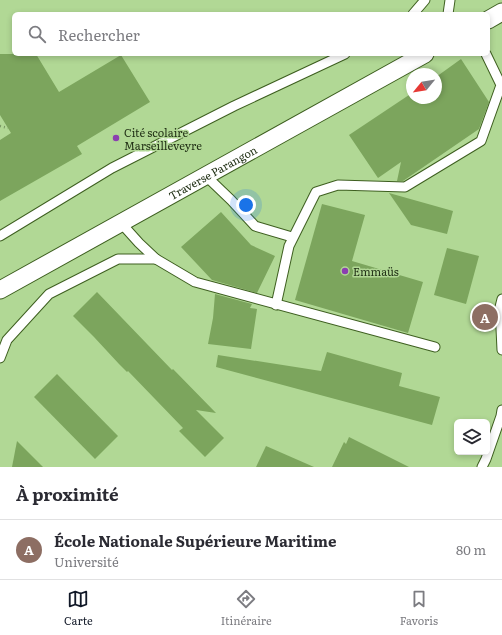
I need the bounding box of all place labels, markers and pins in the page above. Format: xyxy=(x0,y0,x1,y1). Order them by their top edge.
place label: Cité scolaire Marseilleveyre xyxy=(124,124,202,153)
marker: Cité scolaire Marseilleveyre xyxy=(111,133,121,143)
place label: Emmaüs xyxy=(353,263,399,279)
marker: Emmaüs xyxy=(340,266,350,276)
pin: A xyxy=(472,302,498,332)

